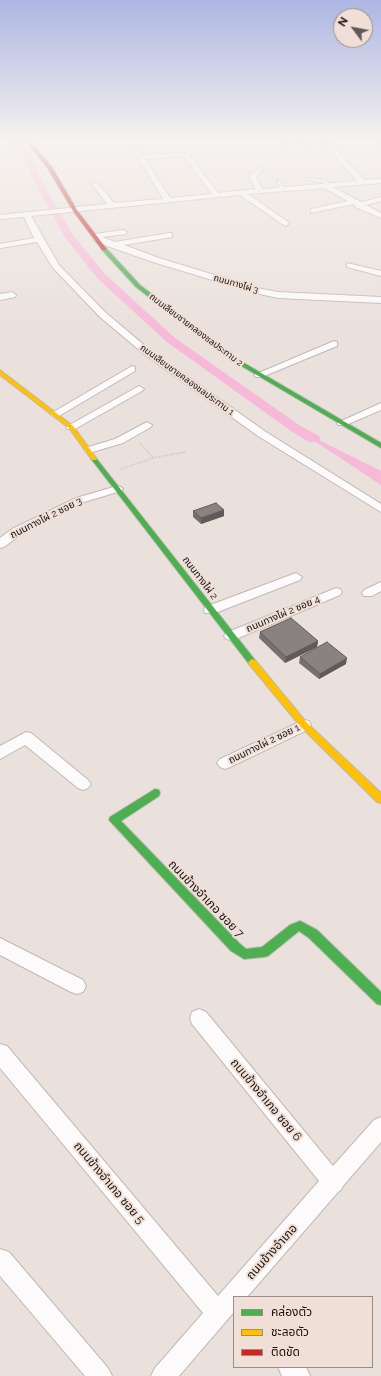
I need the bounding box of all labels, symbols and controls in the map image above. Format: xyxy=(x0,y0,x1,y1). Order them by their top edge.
north arrow xyxy=(333,8,373,48)
text: N xyxy=(336,15,351,29)
street label: ถนนทางไผ่ 3 xyxy=(212,272,260,296)
street label: ถนนเลียบชายคลองชลประทาน 2 xyxy=(147,291,245,369)
street label: ถนนเลียบชายคลองชลประทาน 1 xyxy=(138,342,236,418)
street label: ถนนทางไผ่ 2 ซอย 3 xyxy=(8,495,84,541)
street label: ถนนทางไผ่ 2 xyxy=(180,554,220,602)
street label: ถนนทางไผ่ 2 ซอย 4 xyxy=(244,593,322,635)
street label: ถนนทางไผ่ 2 ซอย 1 xyxy=(226,722,302,766)
street label: ถนนข้างอำเภอ ซอย 7 xyxy=(165,857,247,941)
street label: ถนนข้างอำเภอ ซอย 6 xyxy=(227,1056,305,1144)
street label: ถนนข้างอำเภอ ซอย 5 xyxy=(71,1139,147,1227)
street label: ถนนข้างอำเภอ xyxy=(243,1221,301,1283)
legend xyxy=(233,1296,373,1368)
text: คล่องตัว xyxy=(271,1305,312,1319)
text: ชะลอตัว xyxy=(271,1325,309,1339)
text: ติดขัด xyxy=(271,1345,300,1359)

